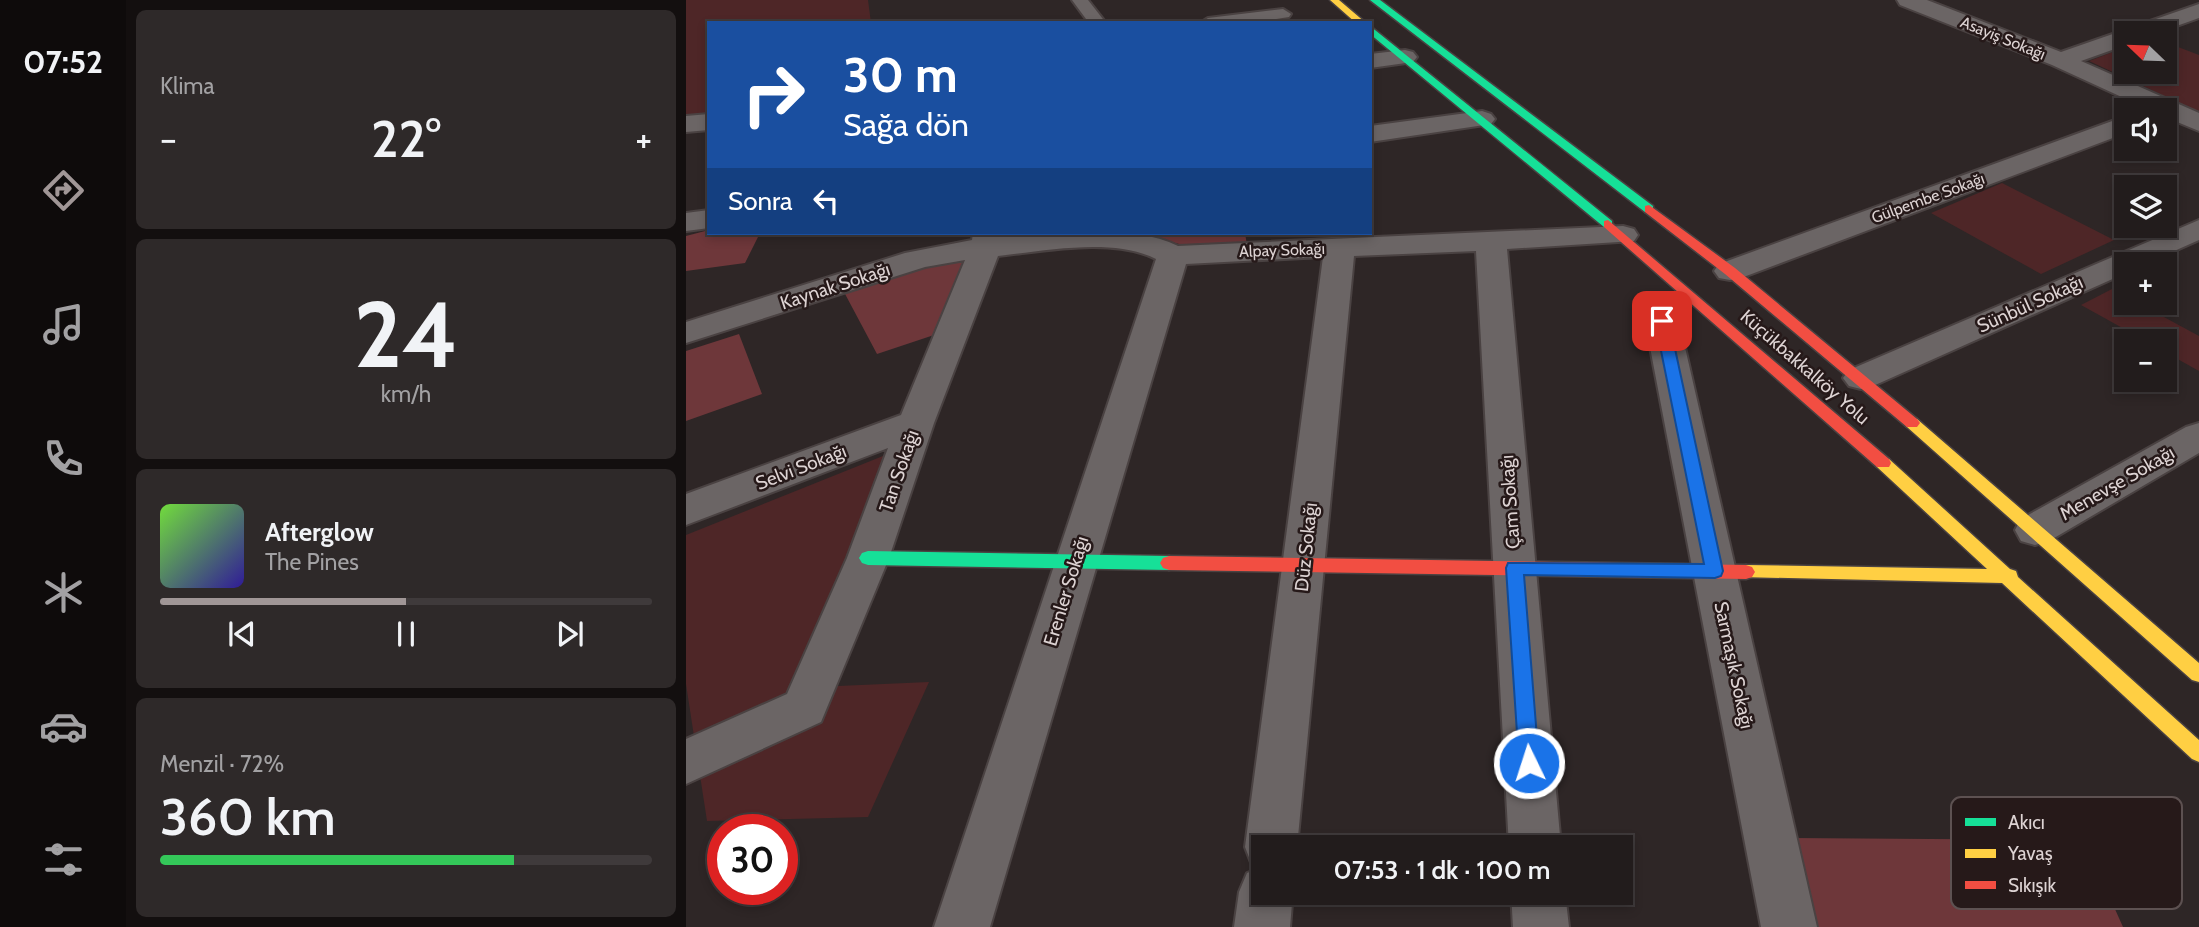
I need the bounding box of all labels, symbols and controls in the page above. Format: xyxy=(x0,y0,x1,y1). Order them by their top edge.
street label: Asayiş Sokağı xyxy=(1958,12,2048,64)
north arrow xyxy=(2114,21,2177,84)
map controls xyxy=(2114,21,2177,392)
text: 07:52 xyxy=(23,42,103,81)
text: 30 m xyxy=(843,45,958,104)
icon: right xyxy=(728,49,819,140)
text: Klima xyxy=(160,72,215,100)
button: sound xyxy=(2114,98,2177,161)
text: Sağa dön xyxy=(843,105,969,144)
text: 22° xyxy=(371,107,441,170)
text: − xyxy=(160,115,177,162)
text: + xyxy=(635,115,652,162)
icon: directions xyxy=(39,166,88,215)
street label: Gülpembe Sokağı xyxy=(1869,169,1987,227)
button: layers xyxy=(2114,175,2177,238)
icon: left xyxy=(807,182,845,220)
text: Sonra xyxy=(728,185,793,217)
street label: Alpay Sokağı xyxy=(1239,239,1325,261)
button: + xyxy=(2114,252,2177,315)
street label: Kaynak Sokağı xyxy=(777,257,893,315)
street label: Sünbül Sokağı xyxy=(1974,270,2086,338)
text: 24 xyxy=(354,279,458,390)
pin xyxy=(1632,291,1692,351)
icon: music xyxy=(39,300,88,349)
icon: arrive xyxy=(1643,302,1681,340)
street label: Küçükbakkalköy Yolu xyxy=(1736,305,1874,429)
button: − xyxy=(2114,329,2177,392)
text: km/h xyxy=(381,380,431,408)
street label: Tan Sokağı xyxy=(874,427,924,515)
icon: phone xyxy=(39,434,88,483)
street label: Selvi Sokağı xyxy=(752,439,850,495)
street label: Menevşe Sokağı xyxy=(2055,441,2179,525)
street label: Çam Sokağı xyxy=(1495,454,1525,550)
street label: Düz Sokağı xyxy=(1290,501,1322,593)
text: Afterglow xyxy=(265,516,374,548)
street label: Erenler Sokağı xyxy=(1038,533,1094,649)
text: The Pines xyxy=(265,548,359,576)
icon: climate xyxy=(39,568,88,617)
street label: Sarmaşık Sokağı xyxy=(1709,599,1759,731)
icon: previous xyxy=(223,615,261,653)
icon: pause xyxy=(387,615,425,653)
icon: next xyxy=(551,615,589,653)
icon: car xyxy=(39,702,88,751)
position arrow xyxy=(1492,726,1566,800)
text: Menzil · 72% xyxy=(160,750,284,778)
text: 360 km xyxy=(160,785,336,848)
legend xyxy=(1951,797,2182,909)
text: Akıcı xyxy=(2008,811,2045,834)
speed limit sign: 30 xyxy=(707,814,798,905)
icon: filters xyxy=(39,835,88,884)
text: Yavaş xyxy=(2007,842,2053,865)
text: 07:53 · 1 dk · 100 m xyxy=(1334,854,1550,886)
text: Sıkışık xyxy=(2008,874,2056,897)

